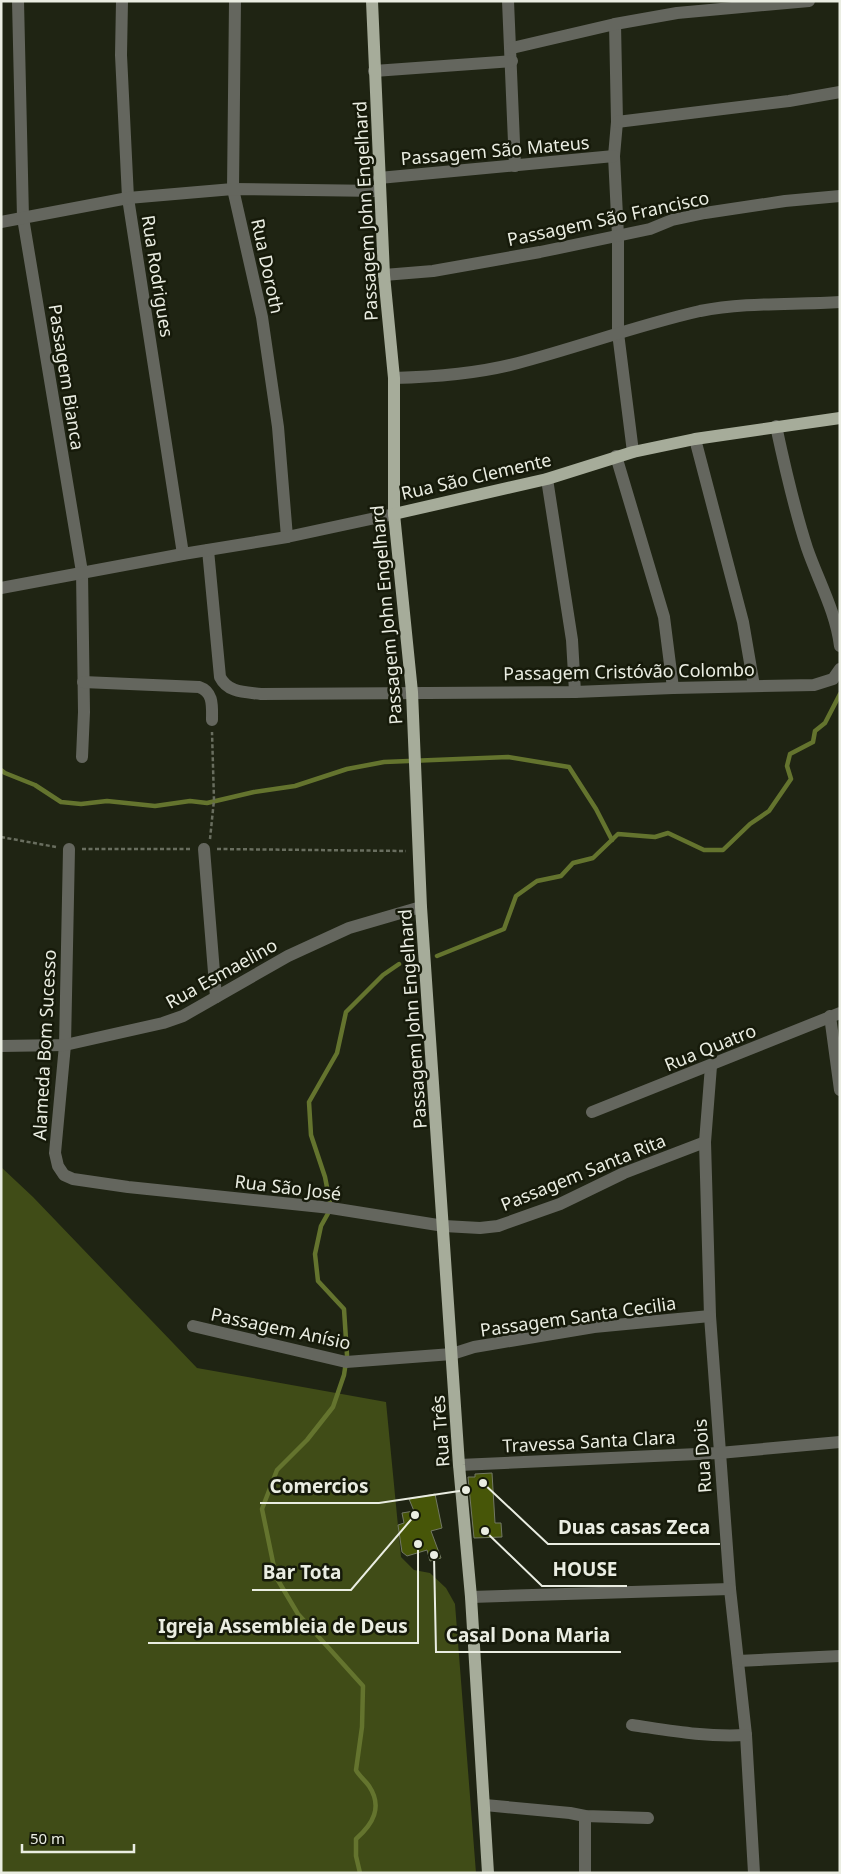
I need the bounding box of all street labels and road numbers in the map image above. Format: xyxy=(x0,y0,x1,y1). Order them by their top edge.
street label: Passagem John Engelhard xyxy=(347,100,383,322)
street label: Passagem São Mateus xyxy=(400,130,590,170)
street label: Passagem São Francisco xyxy=(505,185,711,251)
street label: Rua Rodrigues xyxy=(137,213,179,339)
street label: Rua Doroth xyxy=(246,216,290,316)
street label: Passagem Bianca xyxy=(44,302,90,452)
street label: Rua São Clemente xyxy=(398,447,554,505)
street label: Passagem John Engelhard xyxy=(364,504,408,726)
street label: Passagem Cristóvão Colombo xyxy=(503,657,755,685)
street label: Passagem John Engelhard xyxy=(392,908,432,1130)
street label: Rua Esmaelino xyxy=(161,932,281,1014)
street label: Alameda Bom Sucesso xyxy=(27,949,61,1141)
street label: Rua Quatro xyxy=(661,1018,759,1076)
street label: Passagem Santa Rita xyxy=(497,1128,669,1216)
street label: Rua São José xyxy=(233,1169,343,1205)
street label: Passagem Santa Cecilia xyxy=(478,1290,678,1342)
street label: Passagem Anísio xyxy=(209,1301,353,1355)
street label: Rua Três xyxy=(426,1394,454,1468)
street label: Rua Dois xyxy=(687,1418,717,1494)
street label: Travessa Santa Clara xyxy=(502,1424,676,1458)

